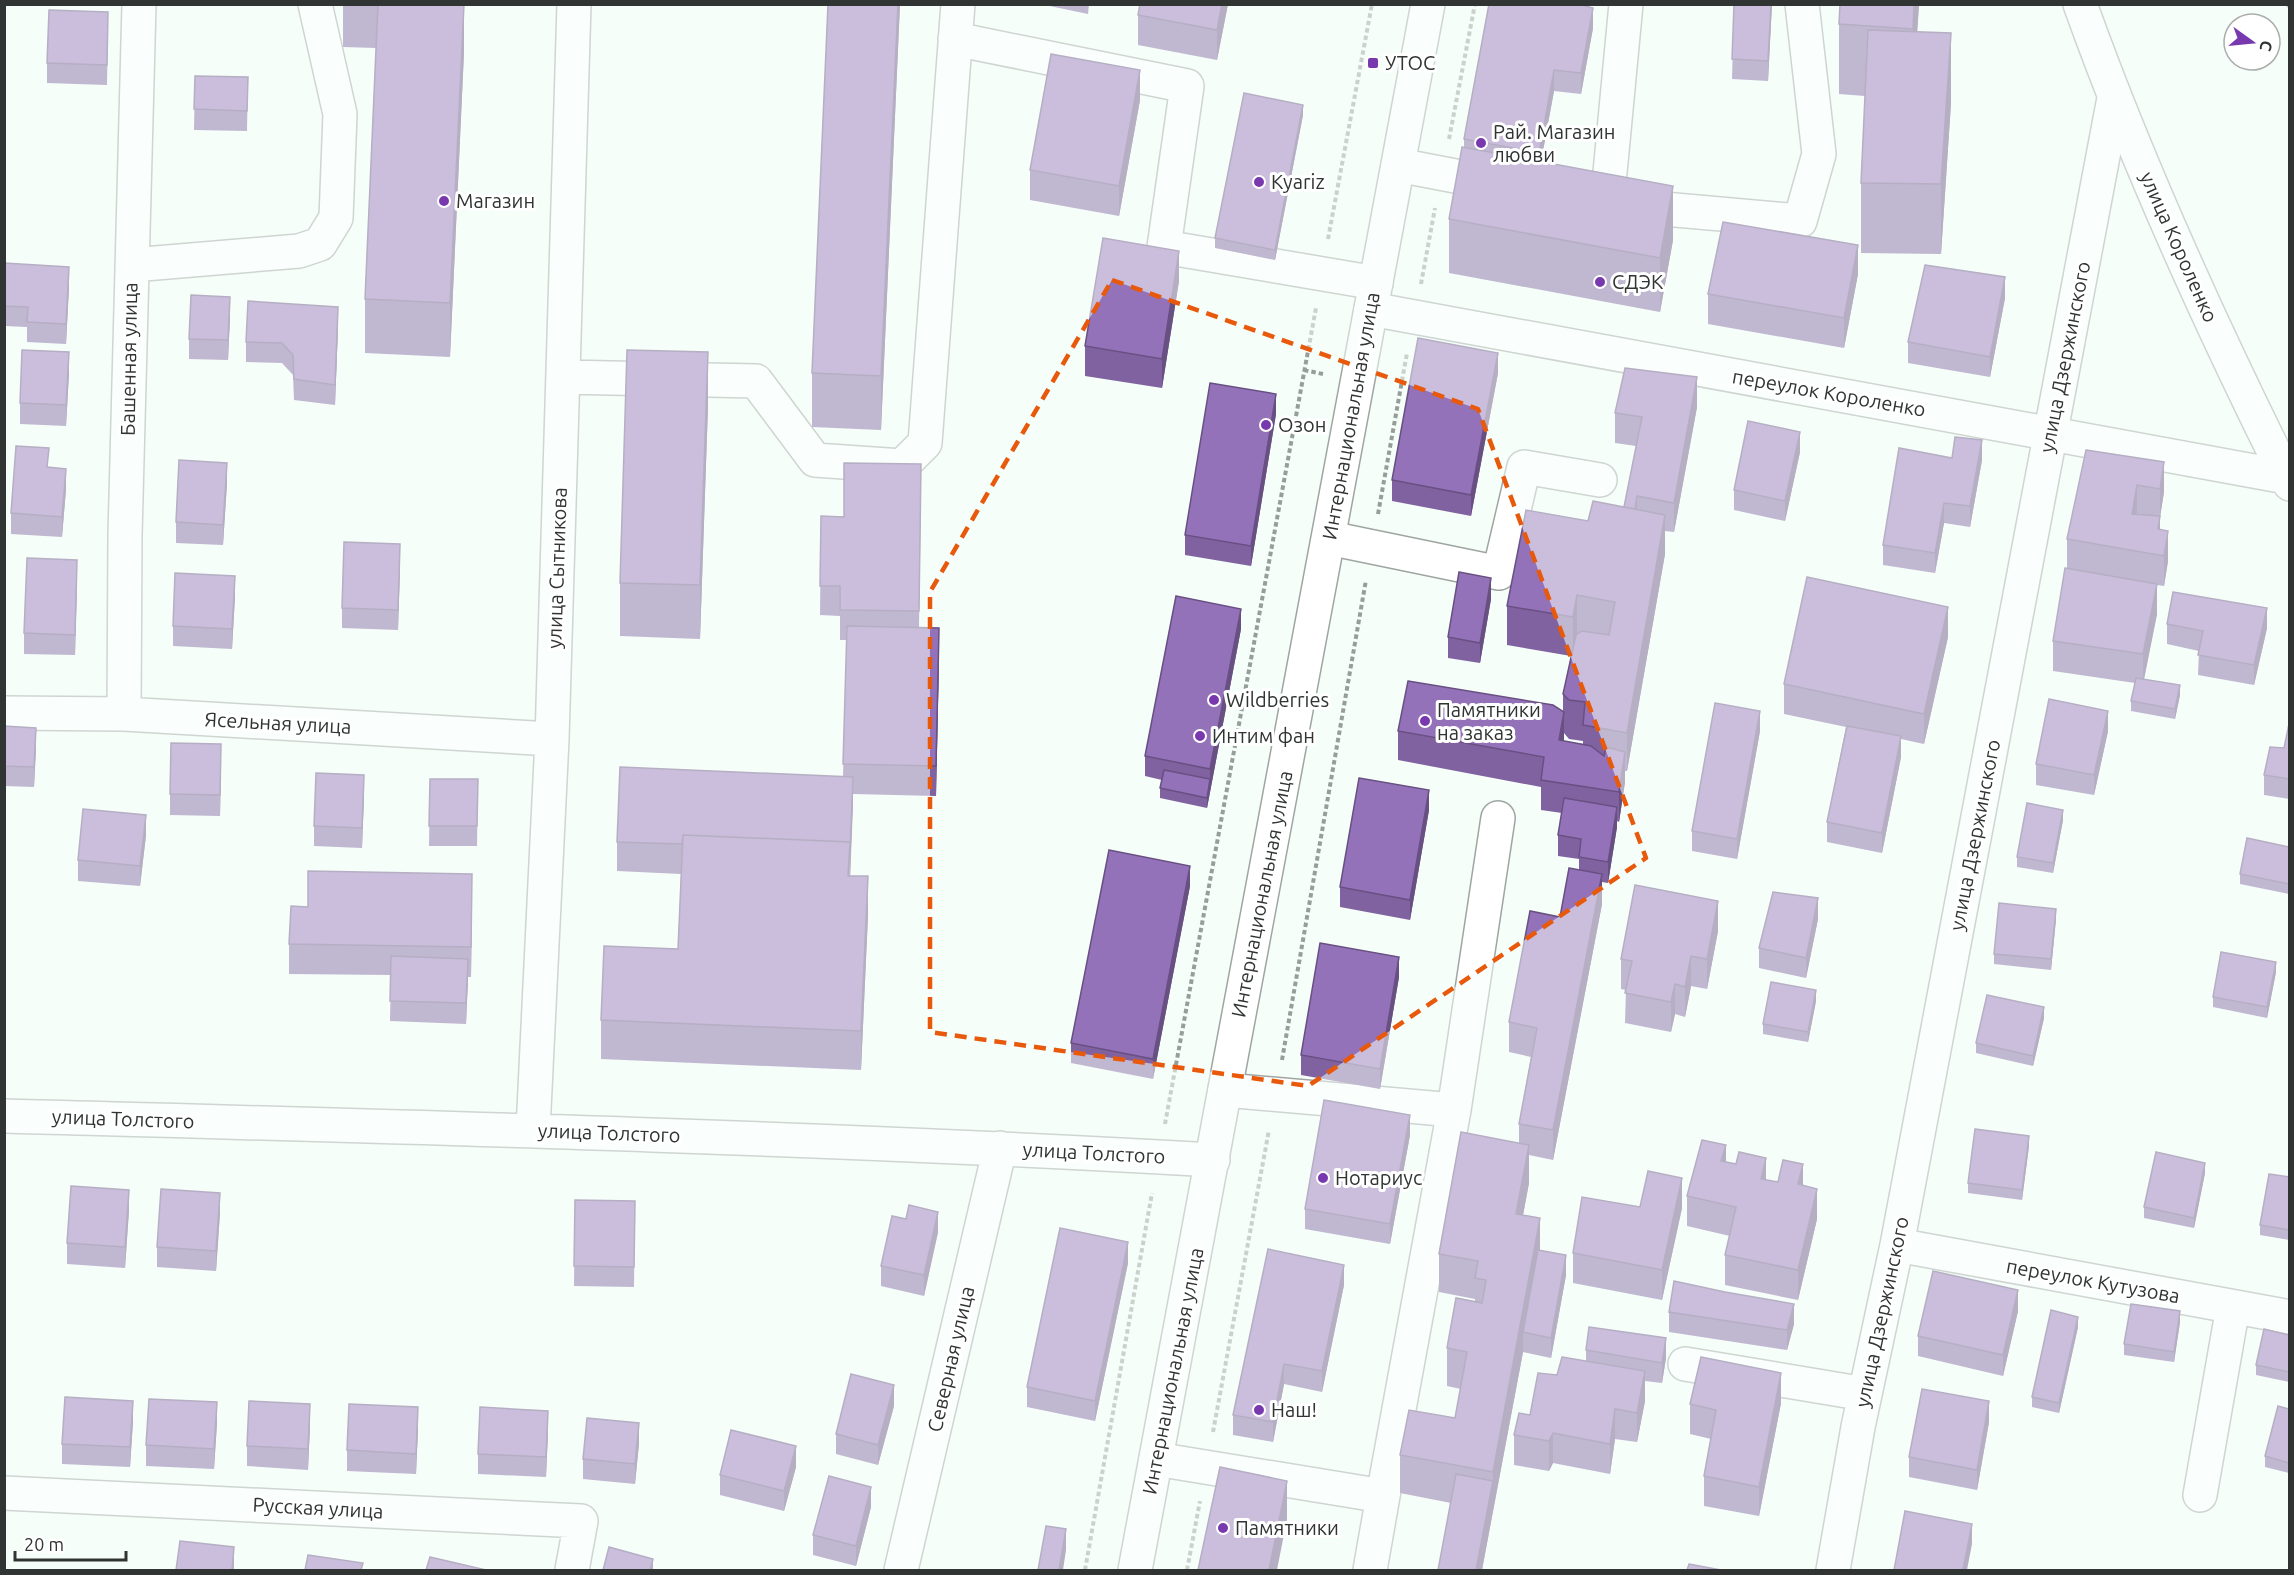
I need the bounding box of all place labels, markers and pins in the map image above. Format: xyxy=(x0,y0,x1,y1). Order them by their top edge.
place label: УТОС xyxy=(1385,51,1435,74)
marker: УТОС xyxy=(1366,56,1380,70)
place label: Рай. Магазин любви xyxy=(1493,120,1616,166)
marker: Рай. Магазин любви xyxy=(1474,136,1488,150)
place label: Kyariz xyxy=(1271,170,1325,193)
marker: Kyariz xyxy=(1252,175,1266,189)
place label: Магазин xyxy=(456,189,535,212)
marker: Магазин xyxy=(437,194,451,208)
place label: СДЭК xyxy=(1612,270,1663,293)
marker: СДЭК xyxy=(1593,275,1607,289)
place label: Озон xyxy=(1278,413,1326,436)
marker: Озон xyxy=(1259,418,1273,432)
place label: Wildberries xyxy=(1226,688,1329,711)
marker: Wildberries xyxy=(1207,693,1221,707)
place label: Памятники на заказ xyxy=(1437,698,1541,744)
marker: Памятники на заказ xyxy=(1418,714,1432,728)
place label: Интим фан xyxy=(1212,724,1315,747)
marker: Интим фан xyxy=(1193,729,1207,743)
place label: Нотариус xyxy=(1335,1166,1422,1189)
marker: Нотариус xyxy=(1316,1171,1330,1185)
place label: Наш! xyxy=(1271,1398,1317,1421)
marker: Наш! xyxy=(1252,1403,1266,1417)
place label: Памятники xyxy=(1235,1516,1339,1539)
marker: Памятники xyxy=(1216,1521,1230,1535)

